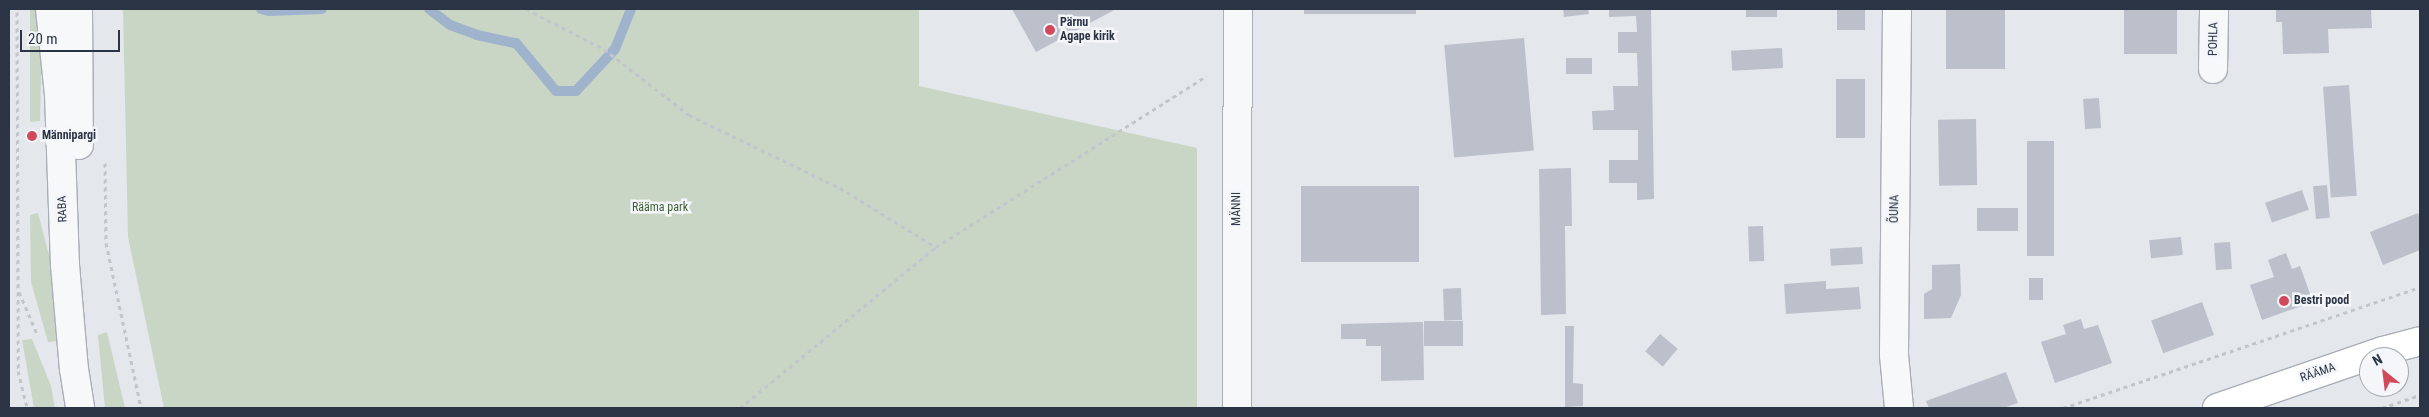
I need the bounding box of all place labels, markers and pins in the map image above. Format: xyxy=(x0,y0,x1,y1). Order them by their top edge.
place label: Pärnu Agape kirik xyxy=(1060,16,1115,44)
marker: Pärnu Agape kirik xyxy=(1044,24,1056,36)
place label: Männipargi xyxy=(42,129,96,143)
marker: Männipargi xyxy=(26,130,38,142)
place label: Bestri pood xyxy=(2294,294,2349,308)
marker: Bestri pood xyxy=(2278,295,2290,307)

